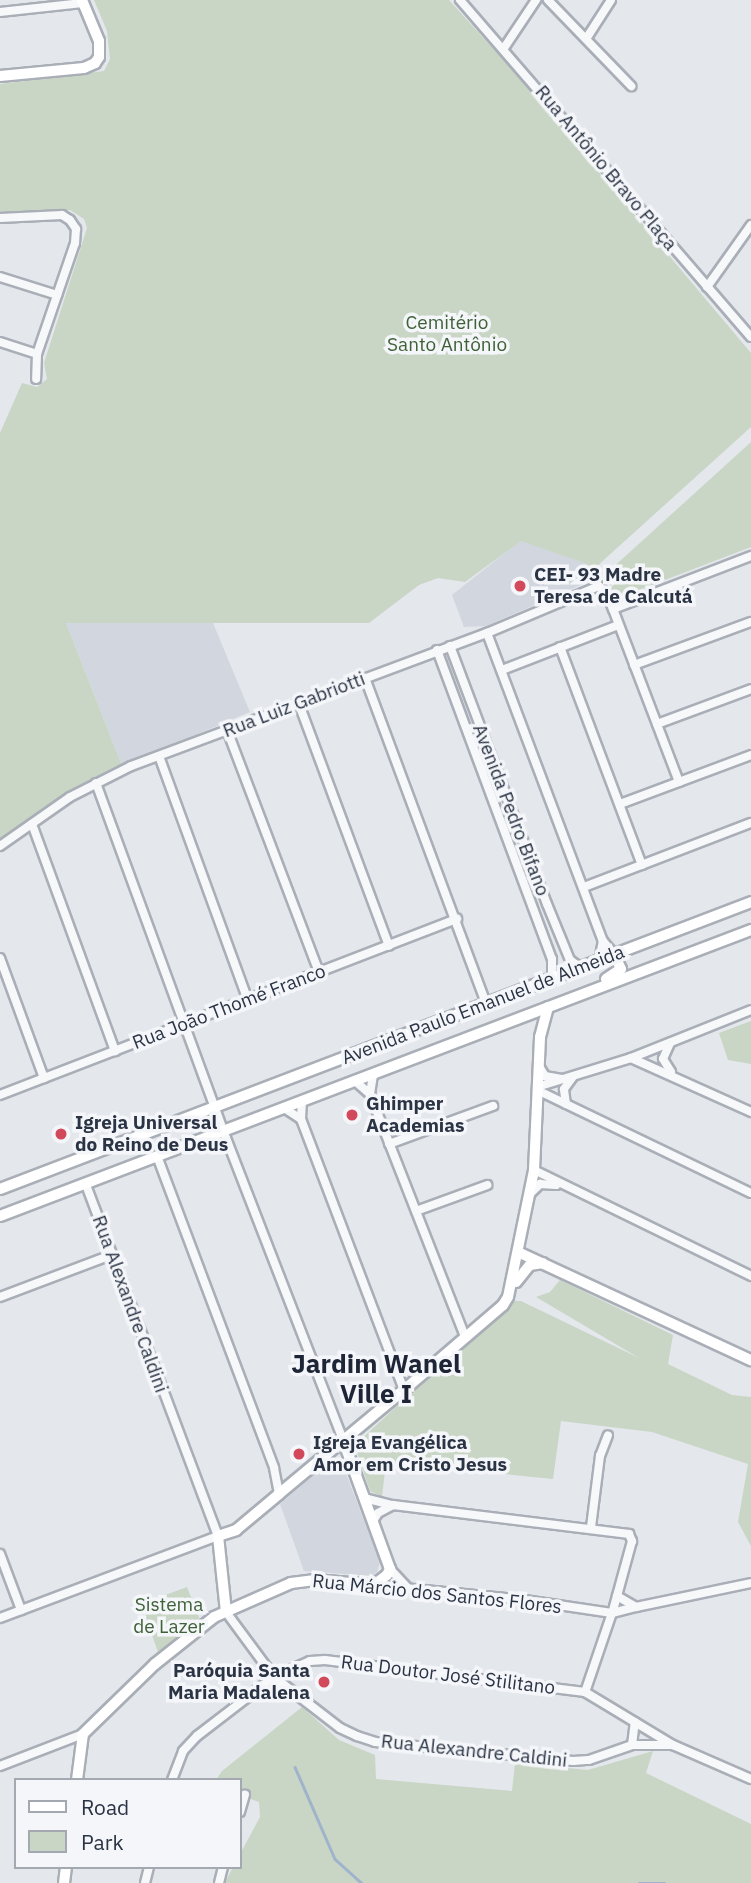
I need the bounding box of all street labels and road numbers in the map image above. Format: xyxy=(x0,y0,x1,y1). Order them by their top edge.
street label: Rua Antônio Bravo Plaça xyxy=(530,81,682,255)
street label: Rua Luiz Gabriotti xyxy=(220,667,368,743)
street label: Avenida Pedro Bifano xyxy=(468,721,554,899)
street label: Avenida Paulo Emanuel de Almeida xyxy=(338,940,628,1070)
street label: Rua João Thomé Franco xyxy=(129,960,329,1054)
street label: Rua Alexandre Caldini xyxy=(87,1212,173,1396)
street label: Rua Márcio dos Santos Flores xyxy=(311,1570,563,1618)
street label: Rua Doutor José Stilitano xyxy=(340,1651,556,1699)
street label: Rua Alexandre Caldini xyxy=(380,1730,568,1772)

